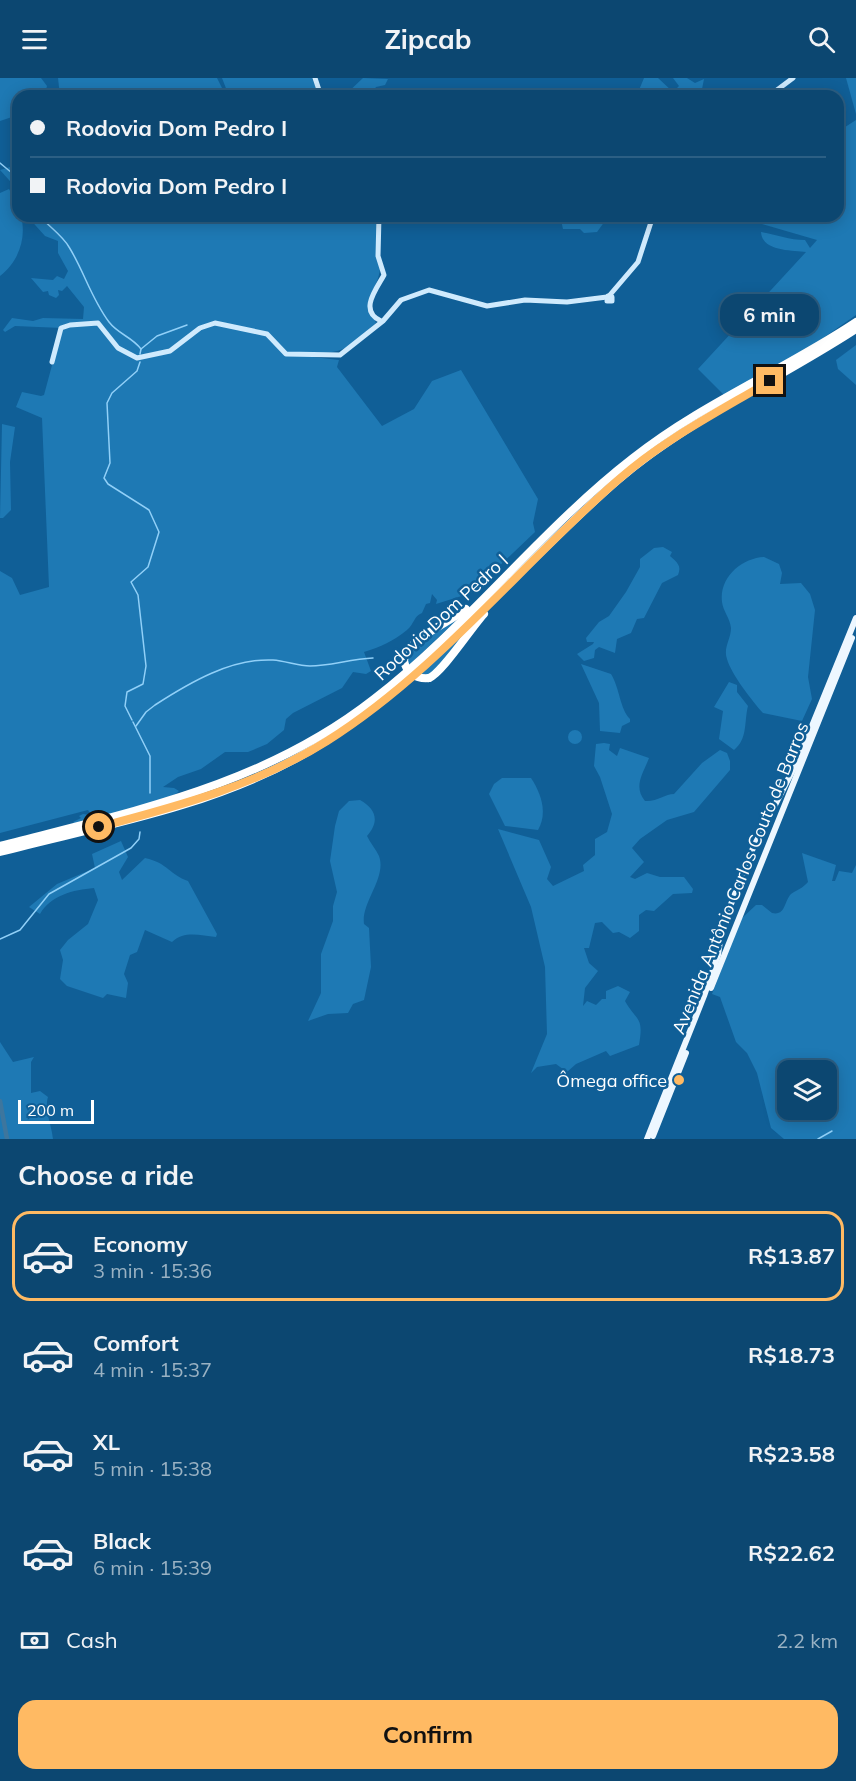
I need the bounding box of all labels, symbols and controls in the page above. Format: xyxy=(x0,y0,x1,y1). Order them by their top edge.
text: Zipcab xyxy=(384,22,472,56)
icon: menu xyxy=(18,23,51,56)
icon: search xyxy=(805,23,838,56)
text: Rodovia Dom Pedro I xyxy=(66,114,287,142)
text: Rodovia Dom Pedro I xyxy=(66,172,287,200)
callout: 6 min xyxy=(720,294,820,336)
text: 6 min xyxy=(743,302,796,327)
route end xyxy=(756,367,783,394)
street label: Rodovia Dom Pedro I xyxy=(369,549,513,685)
street label: Avenida Antônio Carlos Couto de Barros xyxy=(667,718,813,1037)
route start xyxy=(85,813,112,840)
map controls xyxy=(777,1060,837,1120)
button: layers xyxy=(777,1060,837,1120)
place label: Ômega office xyxy=(556,1069,667,1092)
marker: Ômega office xyxy=(672,1073,686,1087)
scale bar xyxy=(18,1097,94,1124)
text: 200 m xyxy=(27,1100,74,1120)
text: Choose a ride xyxy=(18,1158,194,1192)
icon: car xyxy=(21,1229,75,1283)
text: Economy xyxy=(93,1230,188,1258)
text: R$13.87 xyxy=(748,1242,835,1270)
text: 3 min · 15:36 xyxy=(93,1258,212,1283)
icon: car xyxy=(21,1328,75,1382)
text: Comfort xyxy=(93,1329,179,1357)
text: R$18.73 xyxy=(748,1341,835,1369)
text: 4 min · 15:37 xyxy=(93,1357,212,1382)
icon: car xyxy=(21,1427,75,1481)
text: XL xyxy=(93,1428,120,1456)
text: R$23.58 xyxy=(748,1440,835,1468)
text: 5 min · 15:38 xyxy=(93,1456,212,1481)
icon: car xyxy=(21,1526,75,1580)
text: Black xyxy=(93,1527,151,1555)
text: R$22.62 xyxy=(748,1539,835,1567)
text: 6 min · 15:39 xyxy=(93,1555,212,1580)
icon: cash xyxy=(18,1624,51,1657)
text: Cash xyxy=(66,1626,118,1654)
text: 2.2 km xyxy=(776,1628,838,1653)
button: Confirm xyxy=(18,1700,838,1769)

